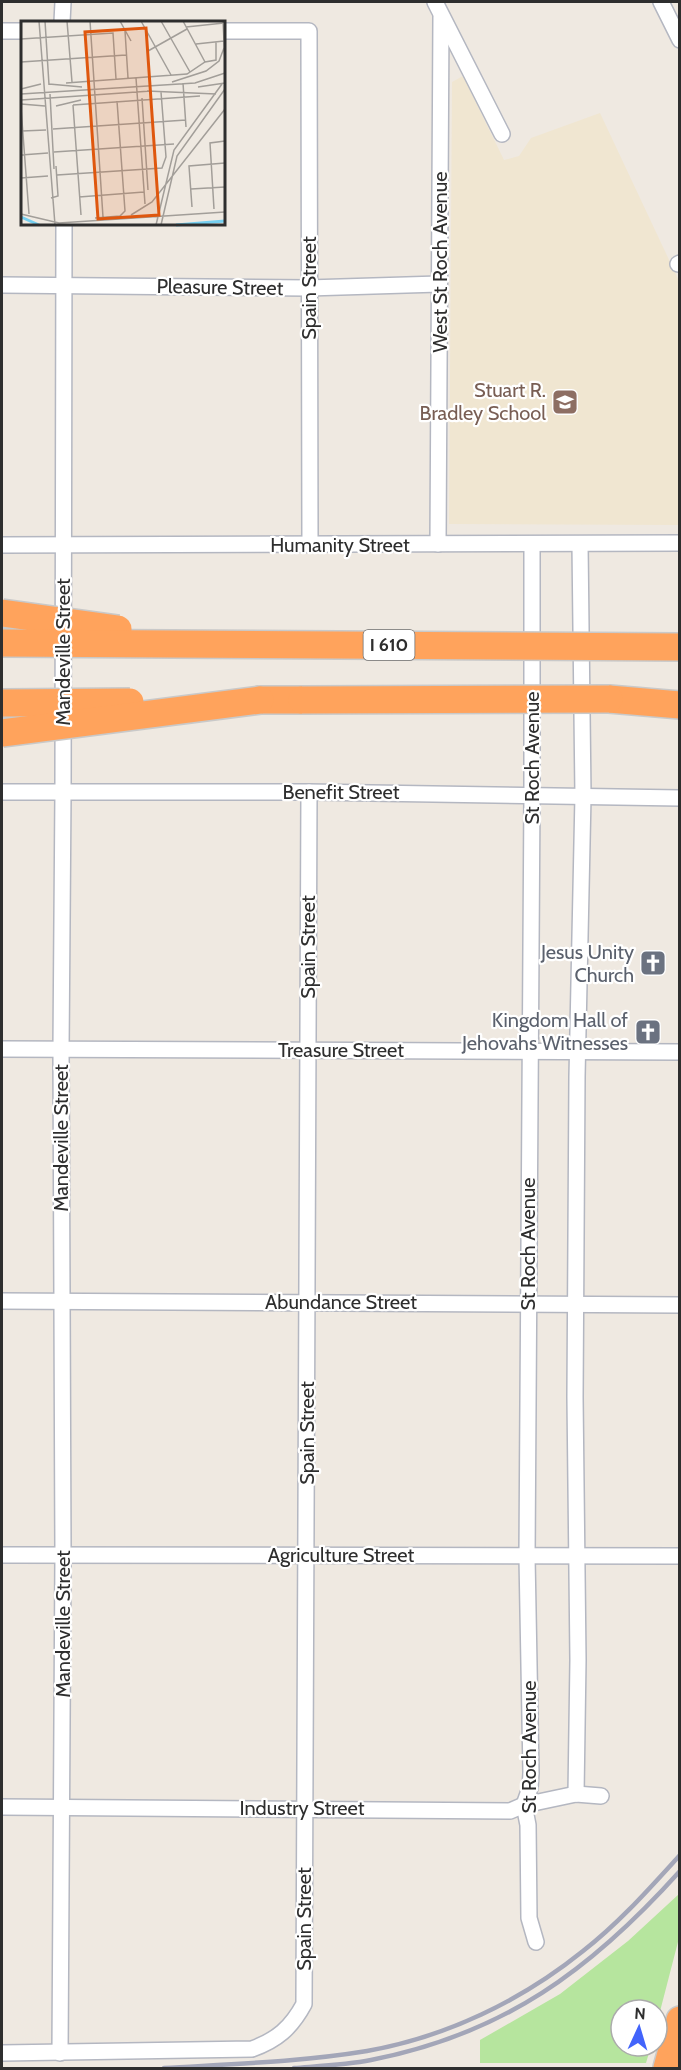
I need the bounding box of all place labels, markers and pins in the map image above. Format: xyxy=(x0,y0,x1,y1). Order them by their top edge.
place label: Stuart R. Bradley School xyxy=(420,378,546,425)
school or university icon: Stuart R. Bradley School xyxy=(550,387,580,417)
place label: Jesus Unity Church xyxy=(540,940,634,987)
church icon: Jesus Unity Church xyxy=(638,948,668,978)
place label: Kingdom Hall of Jehovahs Witnesses xyxy=(461,1008,628,1055)
church icon: Kingdom Hall of Jehovahs Witnesses xyxy=(633,1017,663,1047)

